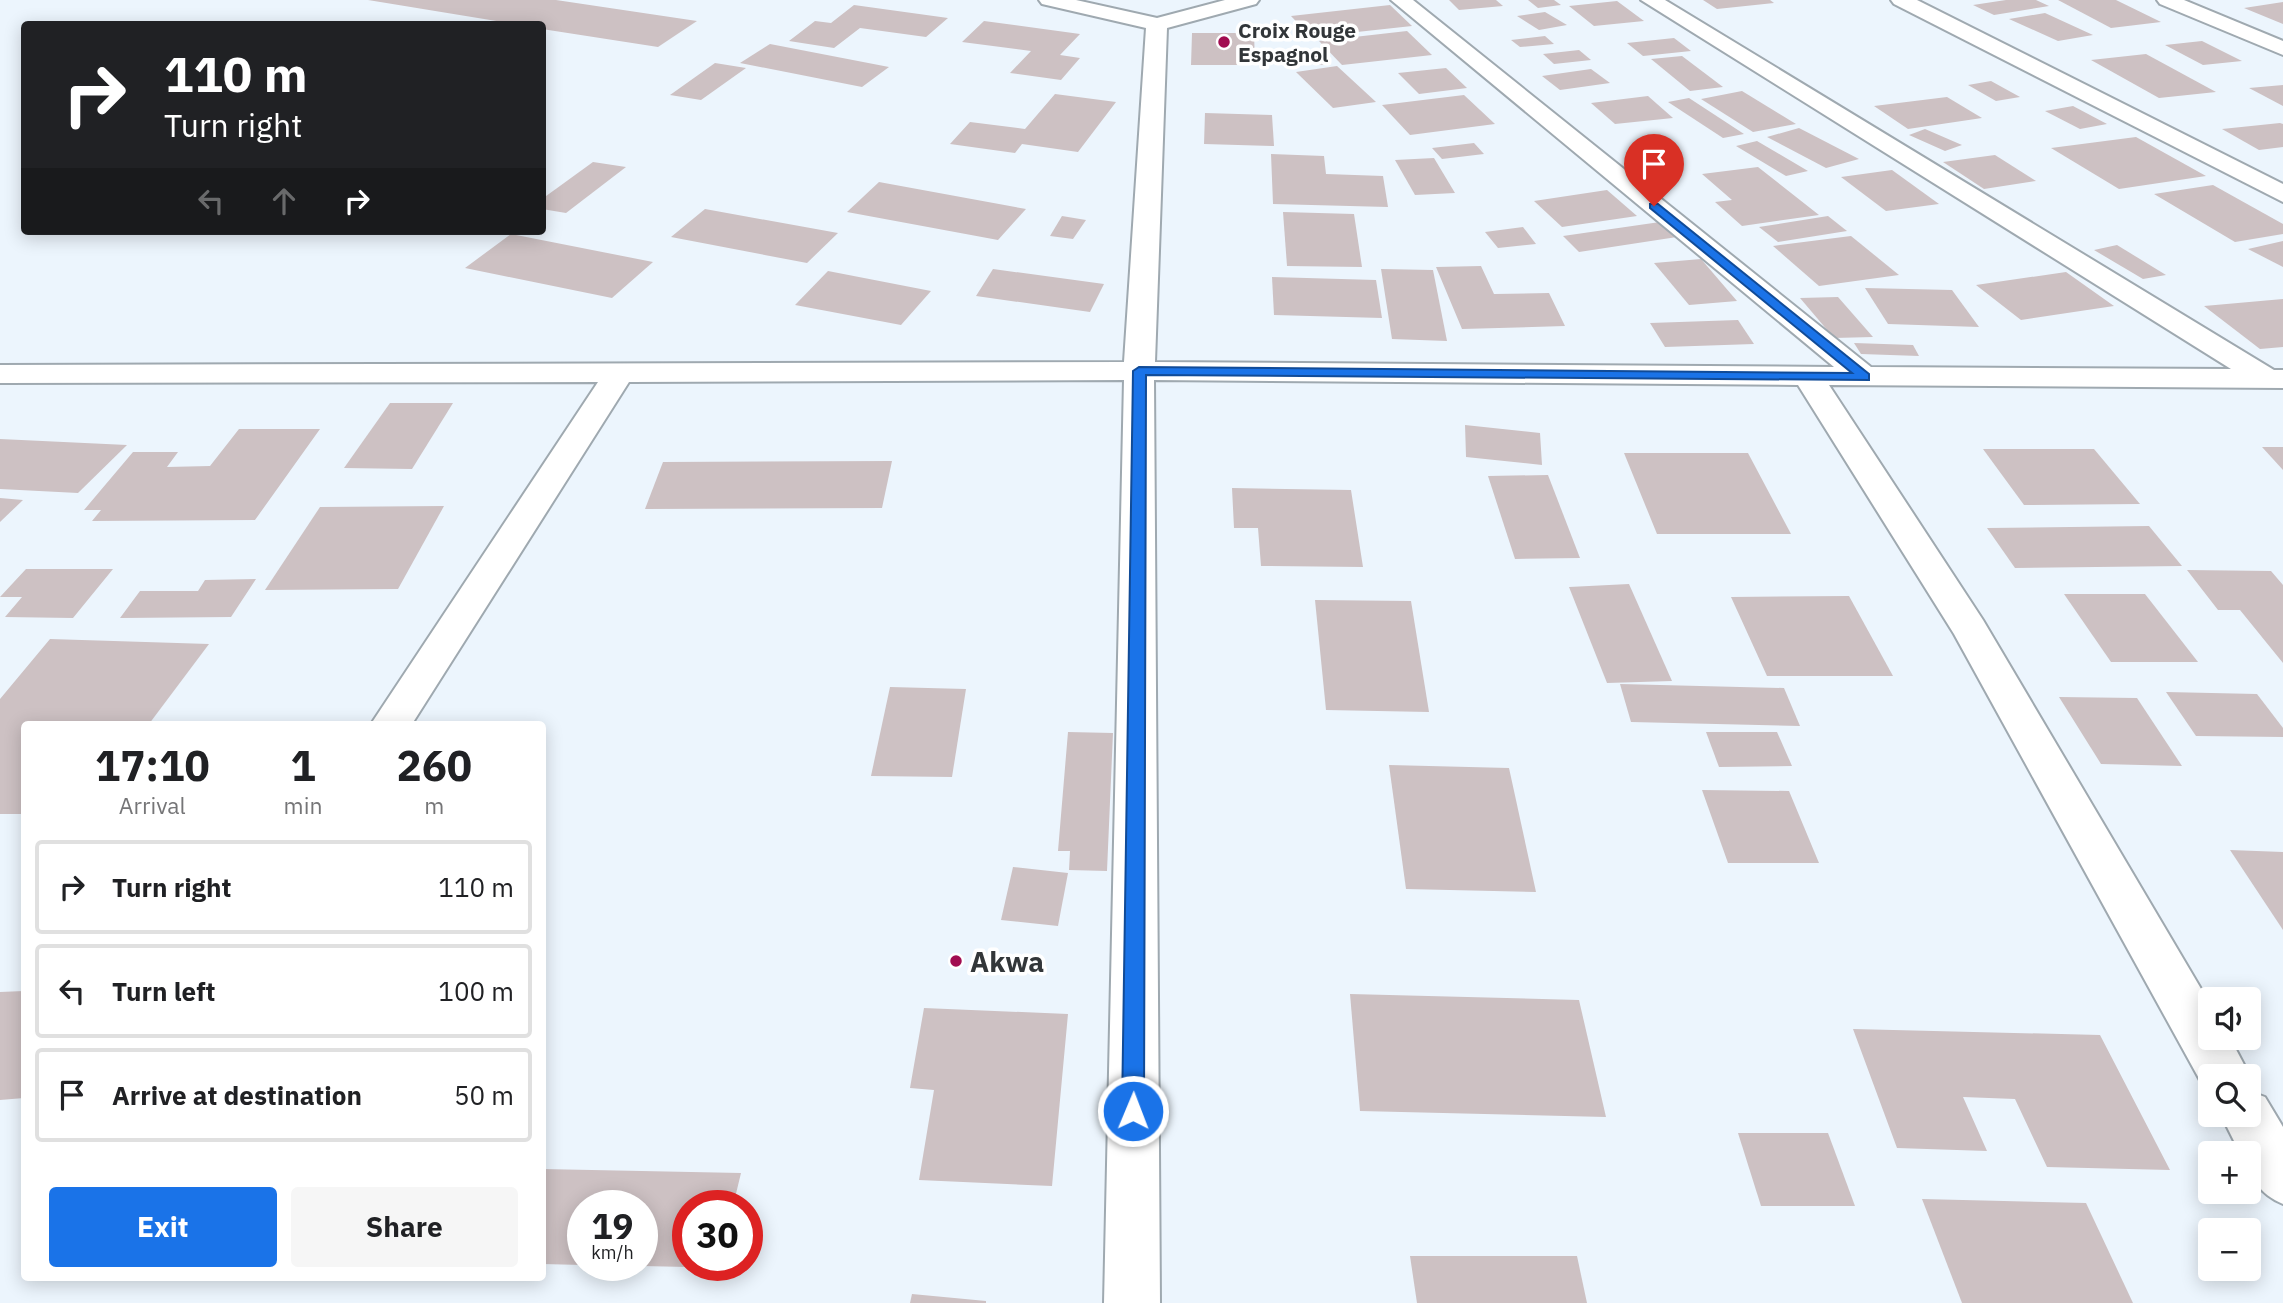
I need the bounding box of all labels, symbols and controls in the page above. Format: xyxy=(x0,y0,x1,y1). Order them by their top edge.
place label: Croix Rouge Espagnol xyxy=(1238,16,1356,68)
marker: Croix Rouge Espagnol xyxy=(1216,34,1232,50)
text: 110 m xyxy=(164,42,308,105)
icon: right xyxy=(49,49,140,140)
text: Turn right xyxy=(164,104,302,146)
pin xyxy=(1624,134,1684,206)
icon: arrive xyxy=(1635,145,1673,183)
icon: left xyxy=(192,182,230,220)
icon: ahead xyxy=(265,182,303,220)
icon: right xyxy=(338,182,376,220)
text: 17:10 xyxy=(95,738,210,793)
text: 1 xyxy=(290,738,316,793)
text: 260 xyxy=(396,738,472,793)
text: Arrival xyxy=(119,790,186,820)
text: min xyxy=(284,790,322,820)
text: m xyxy=(424,790,444,820)
icon: right xyxy=(53,868,91,906)
text: Turn right xyxy=(112,870,231,904)
text: 110 m xyxy=(438,870,514,904)
place label: Akwa xyxy=(970,943,1044,980)
marker: Akwa xyxy=(948,953,964,969)
icon: left xyxy=(53,972,91,1010)
text: Turn left xyxy=(112,974,215,1008)
text: 100 m xyxy=(438,974,514,1008)
map controls xyxy=(2198,987,2261,1281)
button: sound xyxy=(2198,987,2261,1050)
button: search xyxy=(2198,1064,2261,1127)
position arrow xyxy=(1096,1074,1170,1148)
icon: arrive xyxy=(53,1076,91,1114)
text: Arrive at destination xyxy=(112,1078,362,1112)
text: 50 m xyxy=(454,1078,514,1112)
button: + xyxy=(2198,1141,2261,1204)
button: Exit xyxy=(49,1187,277,1267)
button: Share xyxy=(291,1187,518,1267)
speed limit sign: 30 xyxy=(672,1190,763,1281)
text: 19 xyxy=(591,1203,634,1249)
button: − xyxy=(2198,1218,2261,1281)
text: km/h xyxy=(591,1241,634,1264)

